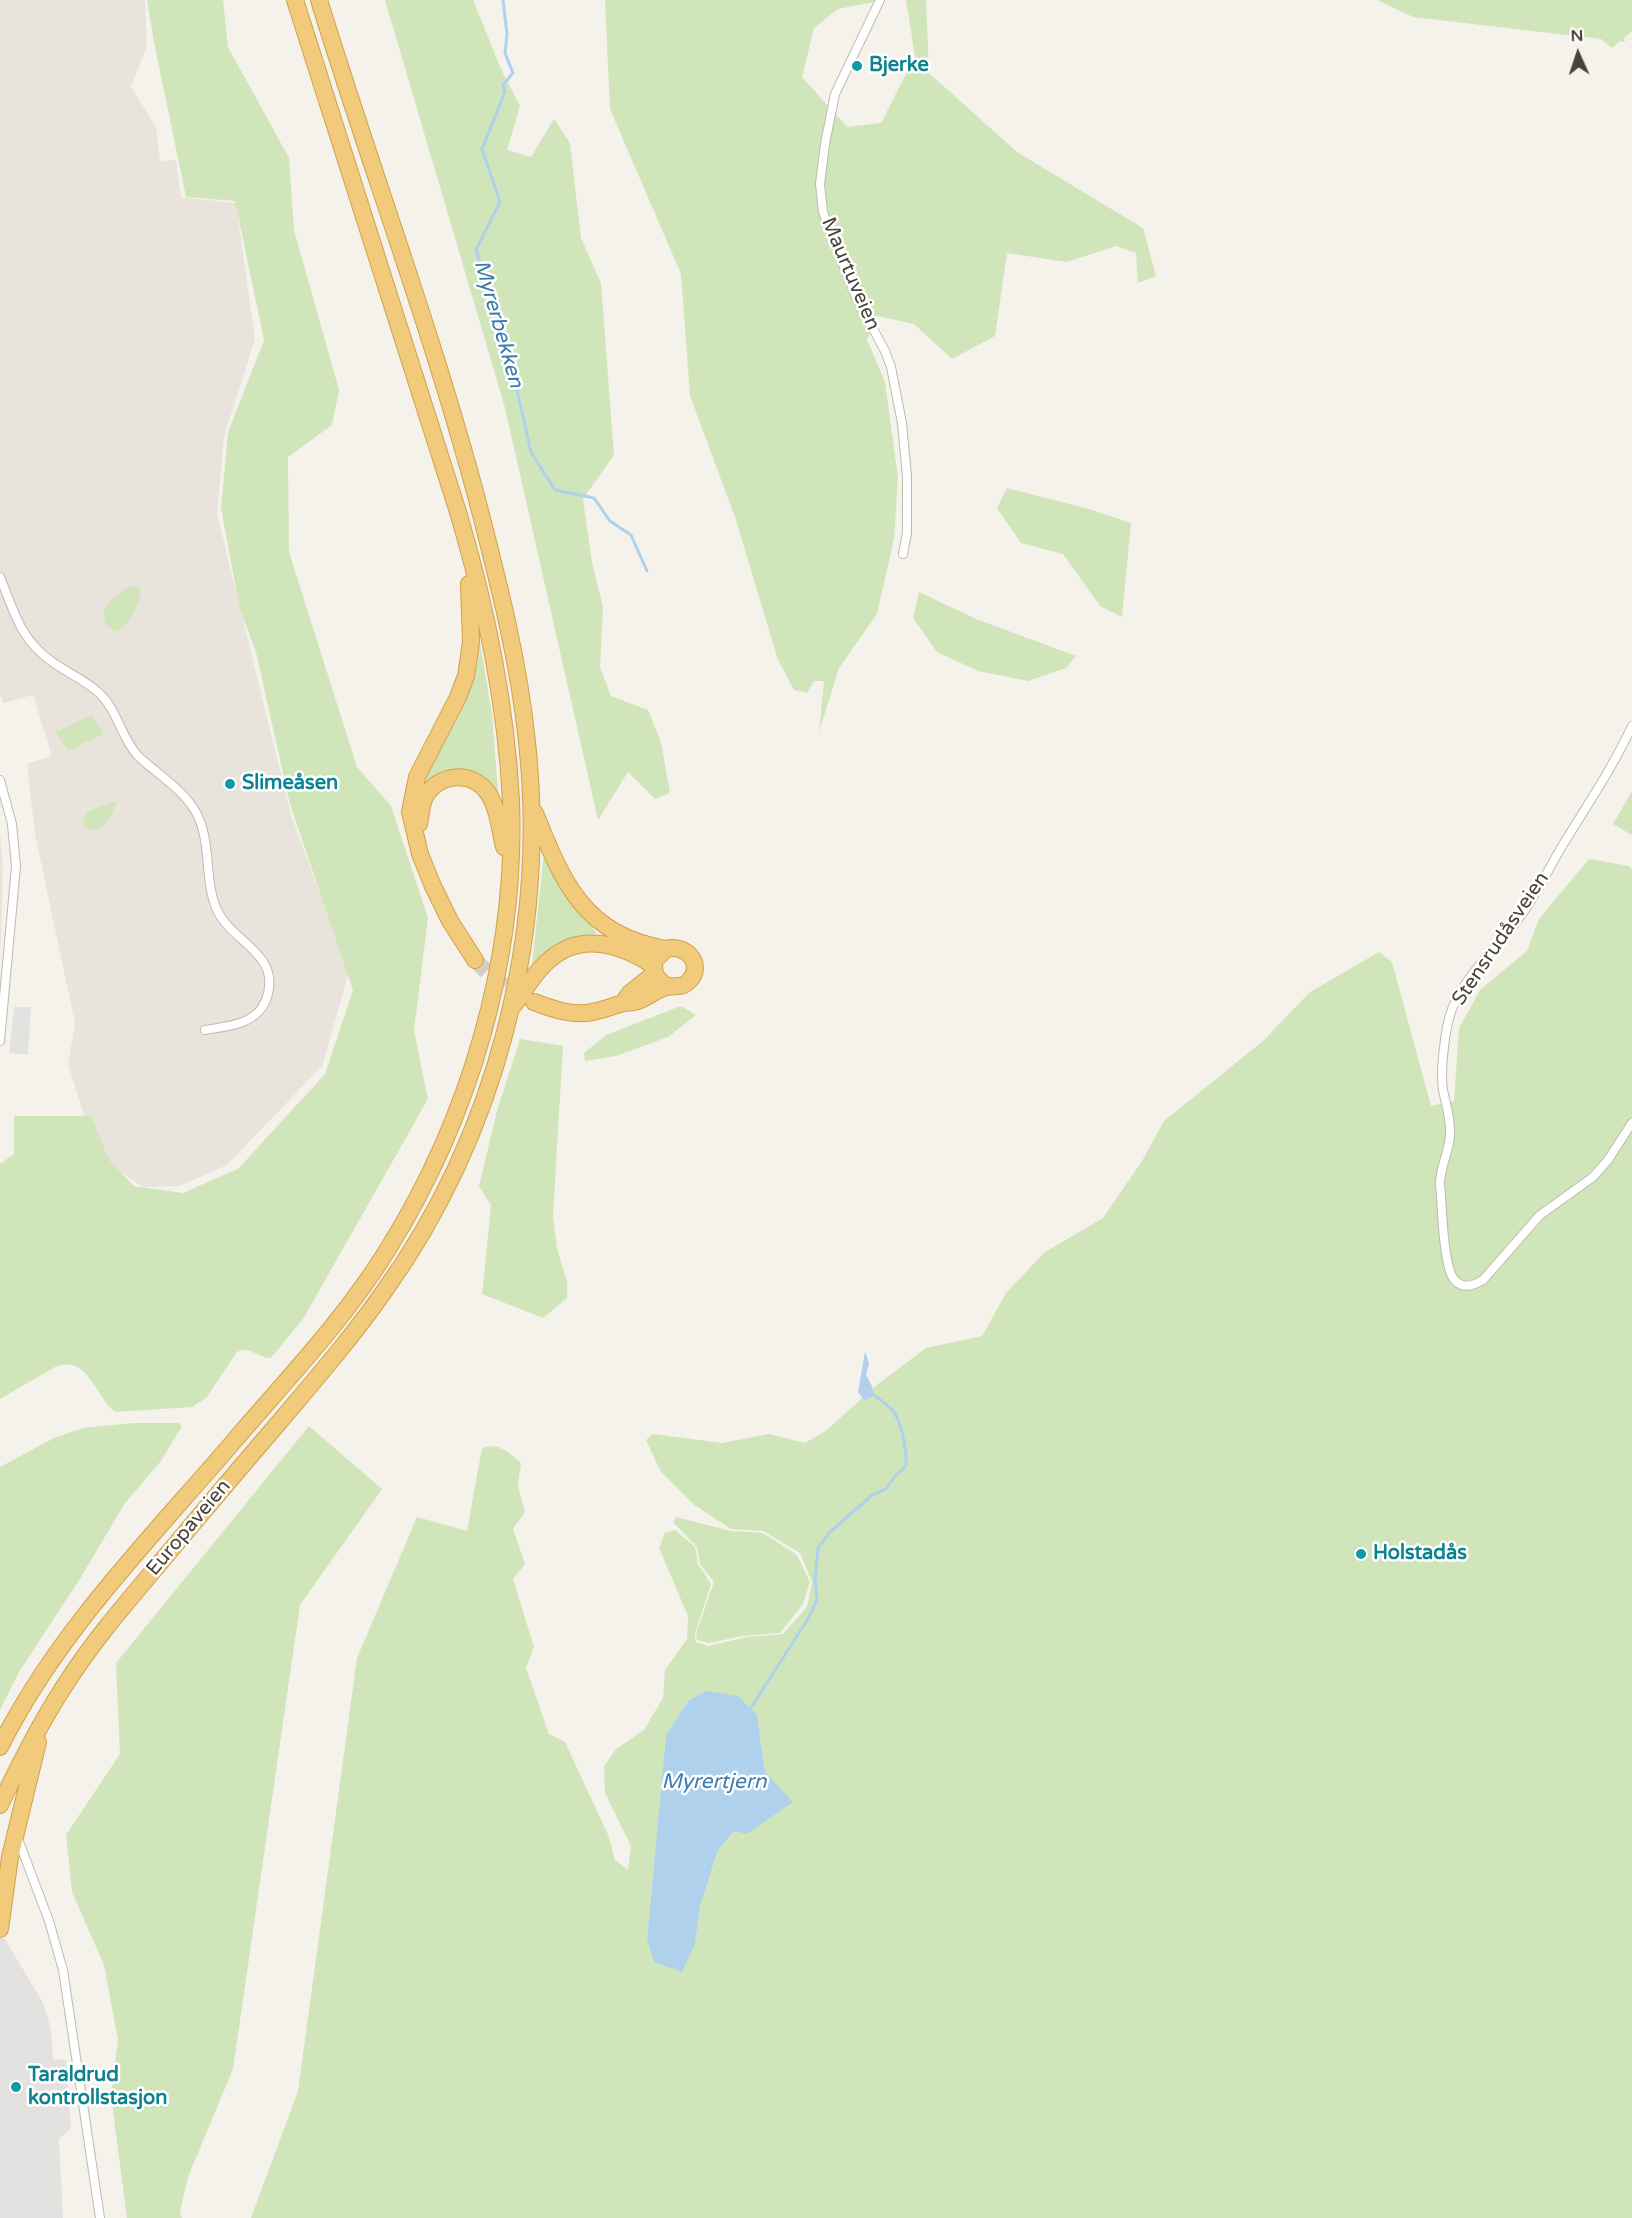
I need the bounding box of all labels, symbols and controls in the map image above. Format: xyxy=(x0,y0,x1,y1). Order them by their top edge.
north arrow xyxy=(1548,24,1608,84)
text: N xyxy=(1570,26,1584,46)
place label: Bjerke xyxy=(869,54,929,78)
marker: Bjerke xyxy=(850,59,864,73)
street label: Maurtuveien xyxy=(815,214,885,334)
water label: Myrerbekken xyxy=(468,257,528,391)
place label: Slimeåsen xyxy=(242,772,338,796)
marker: Slimeåsen xyxy=(223,777,237,791)
street label: Stensrudåsveien xyxy=(1447,868,1555,1010)
street label: Europaveien xyxy=(142,1475,236,1581)
place label: Holstadås xyxy=(1373,1542,1467,1566)
marker: Holstadås xyxy=(1354,1547,1368,1561)
water label: Myrertjern xyxy=(661,1769,767,1795)
place label: Taraldrud kontrollstasjon xyxy=(28,2064,167,2111)
marker: Taraldrud kontrollstasjon xyxy=(9,2080,23,2094)

